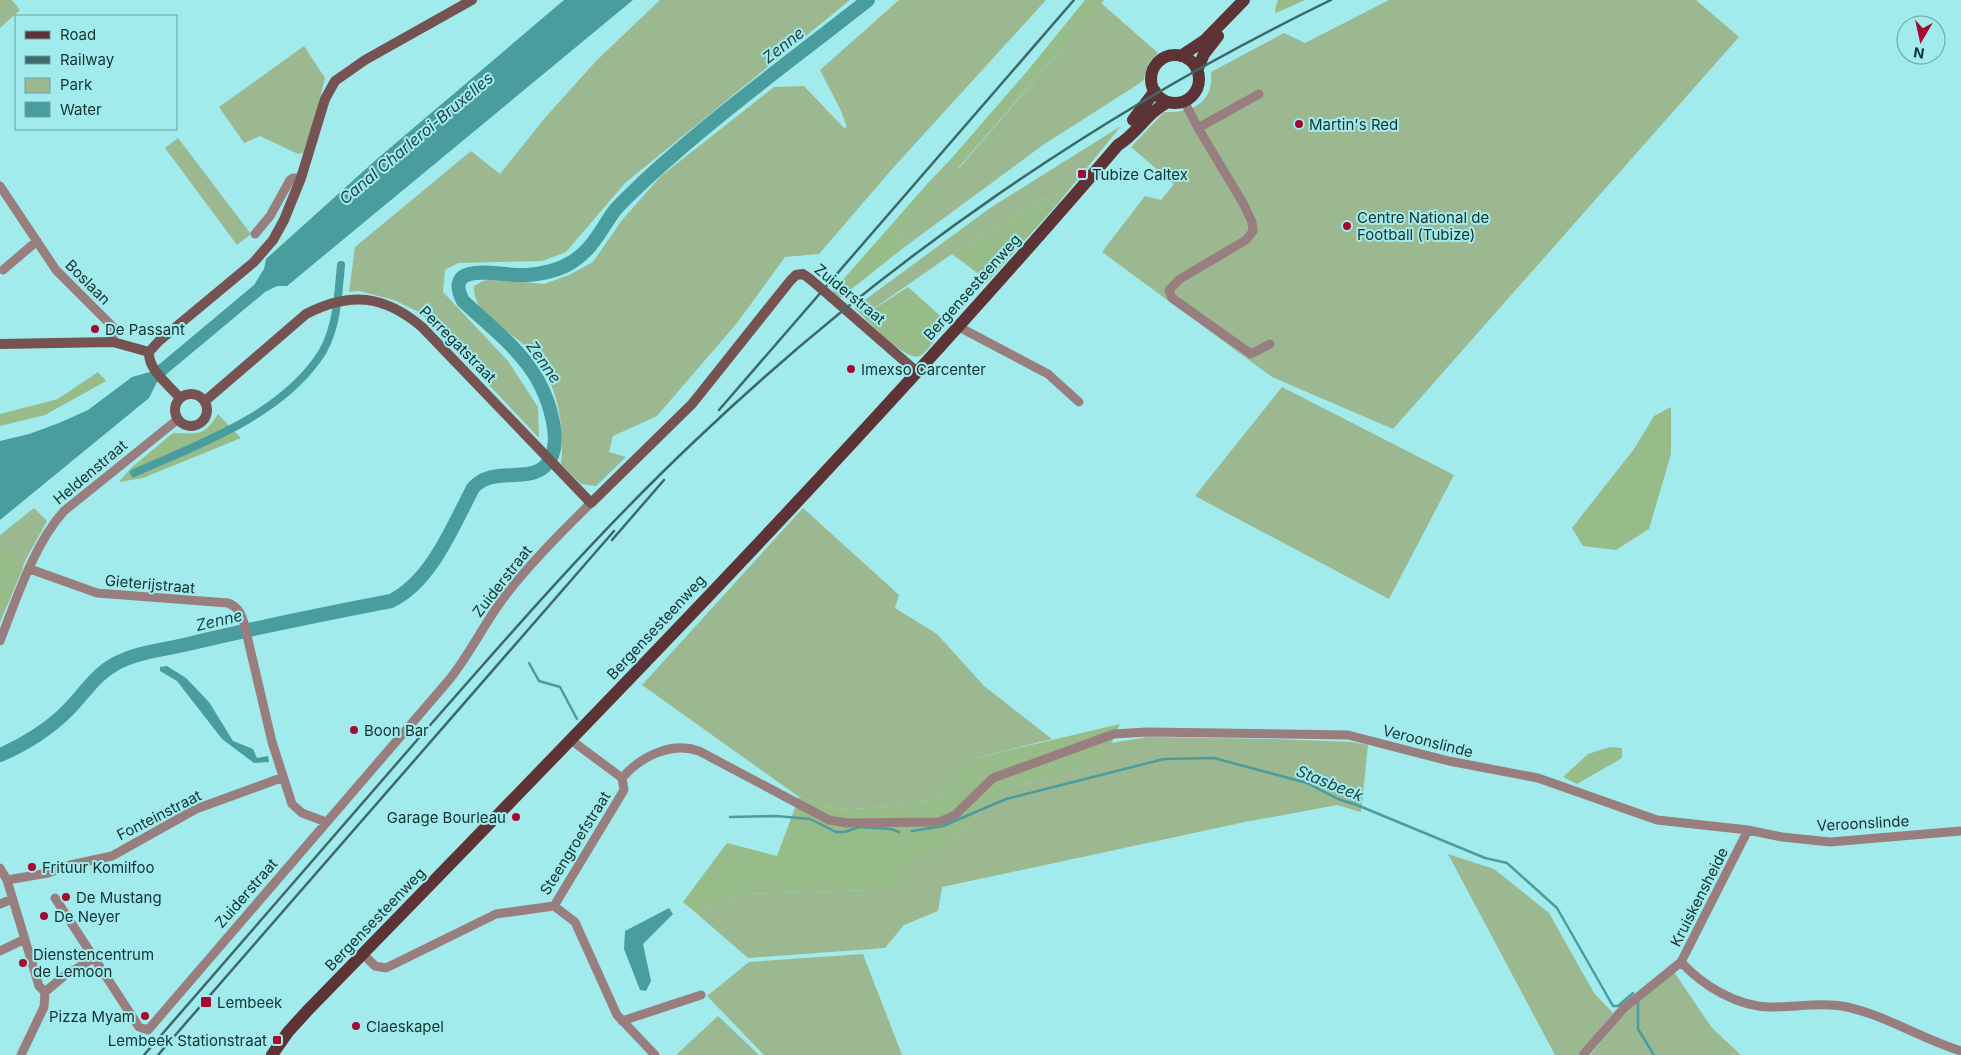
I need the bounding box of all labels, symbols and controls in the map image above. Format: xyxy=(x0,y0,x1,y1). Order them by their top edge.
legend xyxy=(15,15,178,130)
north arrow xyxy=(1896,15,1946,65)
water label: Zenne xyxy=(758,23,808,67)
text: Road xyxy=(60,25,96,44)
text: N xyxy=(1912,44,1925,63)
text: Railway xyxy=(60,50,115,69)
water label: Canal Charleroi-Bruxelles xyxy=(335,68,497,208)
text: Park xyxy=(60,75,93,94)
text: Water xyxy=(60,100,102,119)
place label: Martin's Red xyxy=(1309,115,1398,134)
marker: Martin's Red xyxy=(1293,118,1305,130)
place label: Tubize Caltex xyxy=(1092,165,1188,184)
marker: Tubize Caltex xyxy=(1076,168,1088,180)
place label: Centre National de Football (Tubize) xyxy=(1357,208,1489,244)
marker: Centre National de Football (Tubize) xyxy=(1341,220,1353,232)
street label: Bergensesteenweg xyxy=(919,230,1025,344)
street label: Boslaan xyxy=(61,255,115,309)
street label: Zuiderstraat xyxy=(811,260,889,328)
street label: Perregatstraat xyxy=(416,302,500,386)
place label: De Passant xyxy=(105,320,185,339)
marker: De Passant xyxy=(89,323,101,335)
water label: Zenne xyxy=(522,337,566,387)
place label: Imexso Carcenter xyxy=(861,360,986,379)
marker: Imexso Carcenter xyxy=(845,363,857,375)
street label: Heldenstraat xyxy=(49,436,131,508)
street label: Zuiderstraat xyxy=(468,541,536,621)
street label: Gieterijstraat xyxy=(104,571,196,597)
street label: Bergensesteenweg xyxy=(603,571,709,683)
water label: Zenne xyxy=(194,605,244,635)
place label: Boon Bar xyxy=(364,721,429,740)
street label: Veroonslinde xyxy=(1381,721,1475,761)
marker: Boon Bar xyxy=(348,724,360,736)
water label: Stasbeek xyxy=(1294,760,1367,806)
street label: Fonteinstraat xyxy=(114,786,205,844)
street label: Steengroefstraat xyxy=(536,788,615,898)
place label: Garage Bourleau xyxy=(387,808,506,827)
marker: Garage Bourleau xyxy=(510,811,522,823)
street label: Veroonslinde xyxy=(1816,811,1910,835)
street label: Kruiskensheide xyxy=(1666,844,1732,950)
street label: Zuiderstraat xyxy=(211,854,281,932)
place label: Frituur Komilfoo xyxy=(42,858,154,877)
marker: Frituur Komilfoo xyxy=(26,861,38,873)
street label: Bergensesteenweg xyxy=(321,863,429,975)
place label: De Mustang xyxy=(76,888,162,907)
marker: De Mustang xyxy=(60,891,72,903)
place label: De Neyer xyxy=(54,907,120,926)
marker: De Neyer xyxy=(38,910,50,922)
place label: Dienstencentrum de Lemoon xyxy=(33,945,154,981)
marker: Dienstencentrum de Lemoon xyxy=(17,957,29,969)
place label: Lembeek xyxy=(217,993,283,1012)
marker: Lembeek xyxy=(199,995,213,1009)
place label: Pizza Myam xyxy=(49,1007,135,1026)
marker: Pizza Myam xyxy=(139,1010,151,1022)
place label: Claeskapel xyxy=(366,1017,444,1036)
marker: Claeskapel xyxy=(350,1020,362,1032)
place label: Lembeek Stationstraat xyxy=(108,1031,267,1050)
marker: Lembeek Stationstraat xyxy=(271,1034,283,1046)

